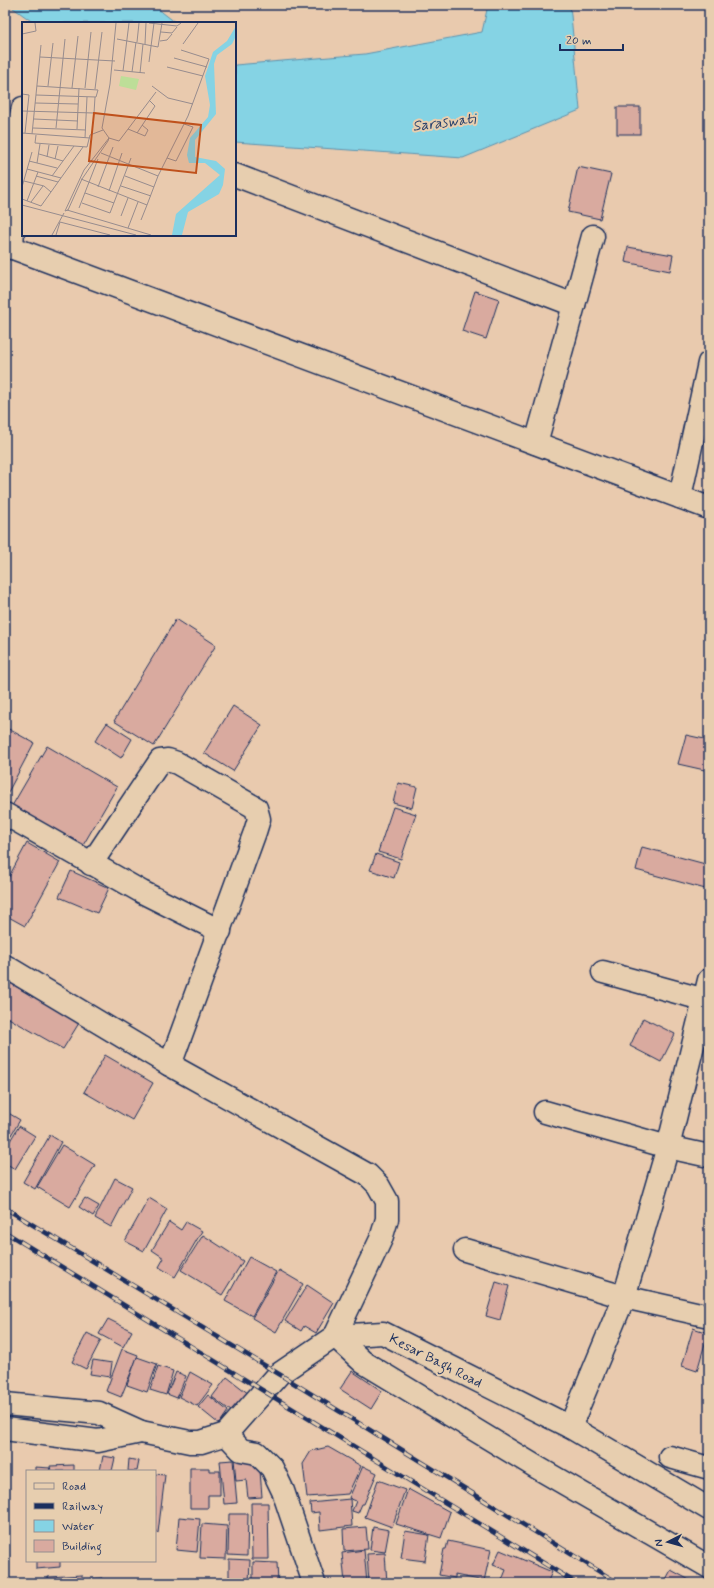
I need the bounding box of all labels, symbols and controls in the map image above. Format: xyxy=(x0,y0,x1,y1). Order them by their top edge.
inset map xyxy=(22,22,236,236)
scale bar xyxy=(560,26,623,52)
text: 20 m xyxy=(566,33,592,49)
water label: Saraswati xyxy=(411,109,479,137)
street label: Kesar Bagh Road xyxy=(385,1330,485,1394)
legend xyxy=(26,1470,156,1562)
text: Road xyxy=(62,1479,86,1495)
text: Railway xyxy=(62,1499,104,1515)
text: Water xyxy=(62,1519,94,1535)
north arrow xyxy=(648,1522,688,1562)
text: Building xyxy=(62,1539,102,1556)
text: N xyxy=(652,1539,666,1547)

